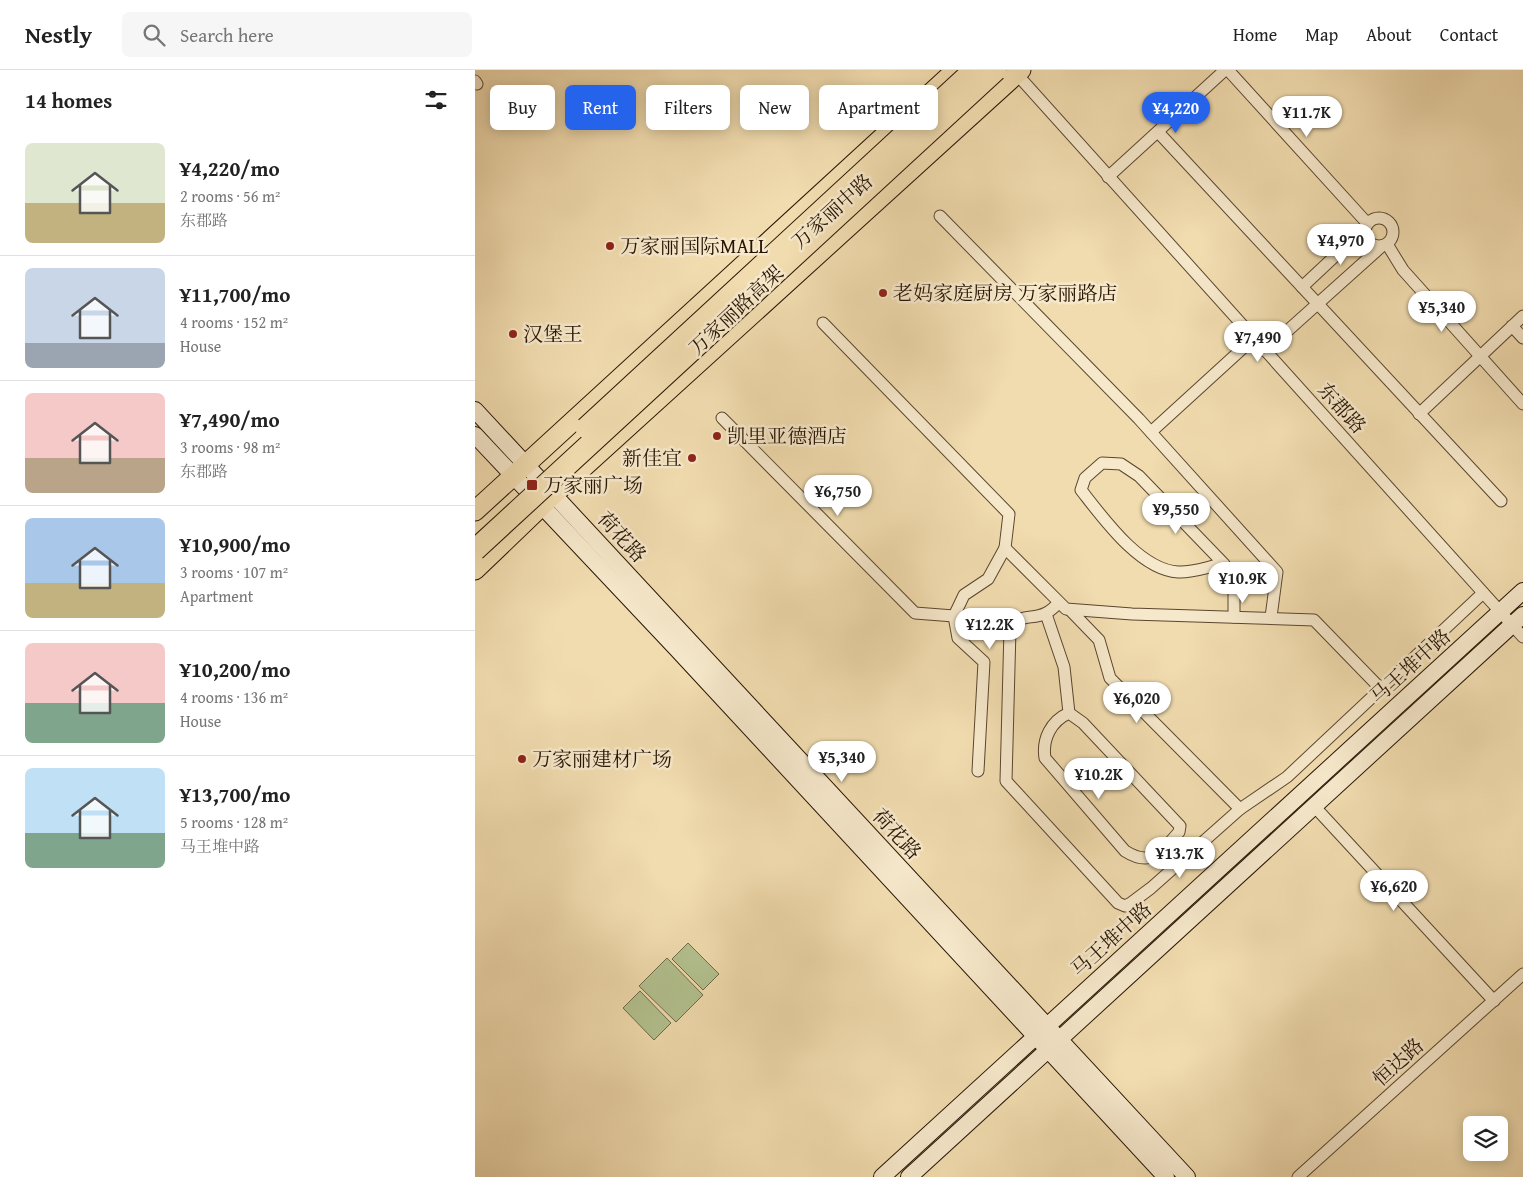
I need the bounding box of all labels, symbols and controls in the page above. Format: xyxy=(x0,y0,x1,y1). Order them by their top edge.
search box xyxy=(122,12,472,57)
text: Nestly xyxy=(25,17,92,52)
icon: search xyxy=(140,21,168,49)
text: Search here xyxy=(180,21,274,49)
text: Home xyxy=(1233,21,1277,48)
text: Map xyxy=(1305,21,1338,48)
text: About xyxy=(1366,21,1412,48)
text: Contact xyxy=(1440,21,1498,48)
text: 14 homes xyxy=(25,85,112,116)
chip: Buy xyxy=(490,85,555,130)
chip: Rent xyxy=(565,85,636,130)
chip: Filters xyxy=(646,85,730,130)
chip: New xyxy=(740,85,809,130)
chip: Apartment xyxy=(819,85,938,130)
icon: filters xyxy=(422,86,450,114)
pin: ¥4,220 xyxy=(1135,92,1217,134)
text: ¥4,220 xyxy=(1153,96,1199,120)
pin: ¥11.7K xyxy=(1266,96,1348,138)
text: ¥11.7K xyxy=(1283,100,1331,124)
text: ¥4,220/mo xyxy=(180,153,280,184)
icon: home xyxy=(65,163,125,223)
street label: 万家丽中路 xyxy=(785,166,879,255)
text: 2 rooms · 56 m² xyxy=(180,184,280,208)
text: 东郡路 xyxy=(180,208,228,232)
pin: ¥4,970 xyxy=(1300,224,1382,266)
text: ¥4,970 xyxy=(1318,228,1364,252)
place label: 万家丽国际MALL xyxy=(620,231,768,260)
marker: 万家丽国际MALL xyxy=(604,240,616,252)
street label: 万家丽路高架 xyxy=(682,258,789,361)
place label: 老妈家庭厨房 万家丽路店 xyxy=(893,278,1117,307)
text: ¥11,700/mo xyxy=(180,279,290,310)
marker: 老妈家庭厨房 万家丽路店 xyxy=(877,287,889,299)
icon: home xyxy=(65,288,125,348)
pin: ¥5,340 xyxy=(1401,290,1483,333)
text: ¥5,340 xyxy=(1419,295,1465,319)
text: 4 rooms · 152 m² xyxy=(180,310,288,334)
place label: 汉堡王 xyxy=(523,319,583,348)
pin: ¥7,490 xyxy=(1217,320,1299,363)
text: ¥7,490 xyxy=(1235,325,1281,349)
marker: 汉堡王 xyxy=(507,328,519,340)
text: House xyxy=(180,334,221,358)
street label: 东郡路 xyxy=(1312,376,1373,440)
text: ¥7,490/mo xyxy=(180,404,280,435)
icon: home xyxy=(65,413,125,473)
place label: 凯里亚德酒店 xyxy=(727,421,847,450)
marker: 凯里亚德酒店 xyxy=(711,430,723,442)
text: 3 rooms · 98 m² xyxy=(180,435,280,459)
place label: 新佳宜 xyxy=(622,443,682,472)
marker: 新佳宜 xyxy=(686,452,698,464)
text: 东郡路 xyxy=(180,459,228,483)
place label: 万家丽广场 xyxy=(543,470,643,499)
pin: ¥6,750 xyxy=(797,474,879,517)
marker: 万家丽广场 xyxy=(525,478,539,492)
text: ¥6,750 xyxy=(815,479,861,503)
pin: ¥9,550 xyxy=(1135,492,1217,535)
text: ¥9,550 xyxy=(1153,497,1199,521)
street label: 荷花路 xyxy=(591,505,653,568)
text: ¥10,900/mo xyxy=(180,529,290,560)
icon: home xyxy=(65,538,125,598)
text: 3 rooms · 107 m² xyxy=(180,560,288,584)
pin: ¥10.9K xyxy=(1202,562,1284,604)
text: ¥10.9K xyxy=(1219,566,1267,590)
text: Apartment xyxy=(180,584,253,608)
pin: ¥12.2K xyxy=(949,608,1031,650)
text: ¥12.2K xyxy=(966,612,1014,636)
street label: 马王堆中路 xyxy=(1363,621,1457,710)
text: ¥10,200/mo xyxy=(180,654,290,685)
icon: home xyxy=(65,663,125,723)
pin: ¥6,020 xyxy=(1096,682,1178,724)
text: 4 rooms · 136 m² xyxy=(180,685,288,709)
text: ¥6,020 xyxy=(1114,686,1160,710)
text: House xyxy=(180,709,221,733)
pin: ¥5,340 xyxy=(801,740,883,783)
place label: 万家丽建材广场 xyxy=(532,744,672,773)
text: ¥5,340 xyxy=(819,745,865,769)
marker: 万家丽建材广场 xyxy=(516,753,528,765)
pin: ¥10.2K xyxy=(1058,758,1140,800)
text: ¥10.2K xyxy=(1075,762,1123,786)
text: ¥13,700/mo xyxy=(180,779,290,810)
icon: home xyxy=(65,788,125,848)
street label: 荷花路 xyxy=(866,802,928,865)
text: 5 rooms · 128 m² xyxy=(180,810,288,834)
text: 马王堆中路 xyxy=(180,834,260,858)
pin: ¥13.7K xyxy=(1139,836,1221,879)
text: ¥13.7K xyxy=(1156,841,1204,865)
pin: ¥6,620 xyxy=(1353,870,1435,912)
text: ¥6,620 xyxy=(1371,874,1417,898)
street label: 马王堆中路 xyxy=(1064,894,1158,983)
street label: 恒达路 xyxy=(1366,1031,1430,1092)
map controls xyxy=(1463,1116,1508,1161)
button: layers xyxy=(1463,1116,1508,1161)

